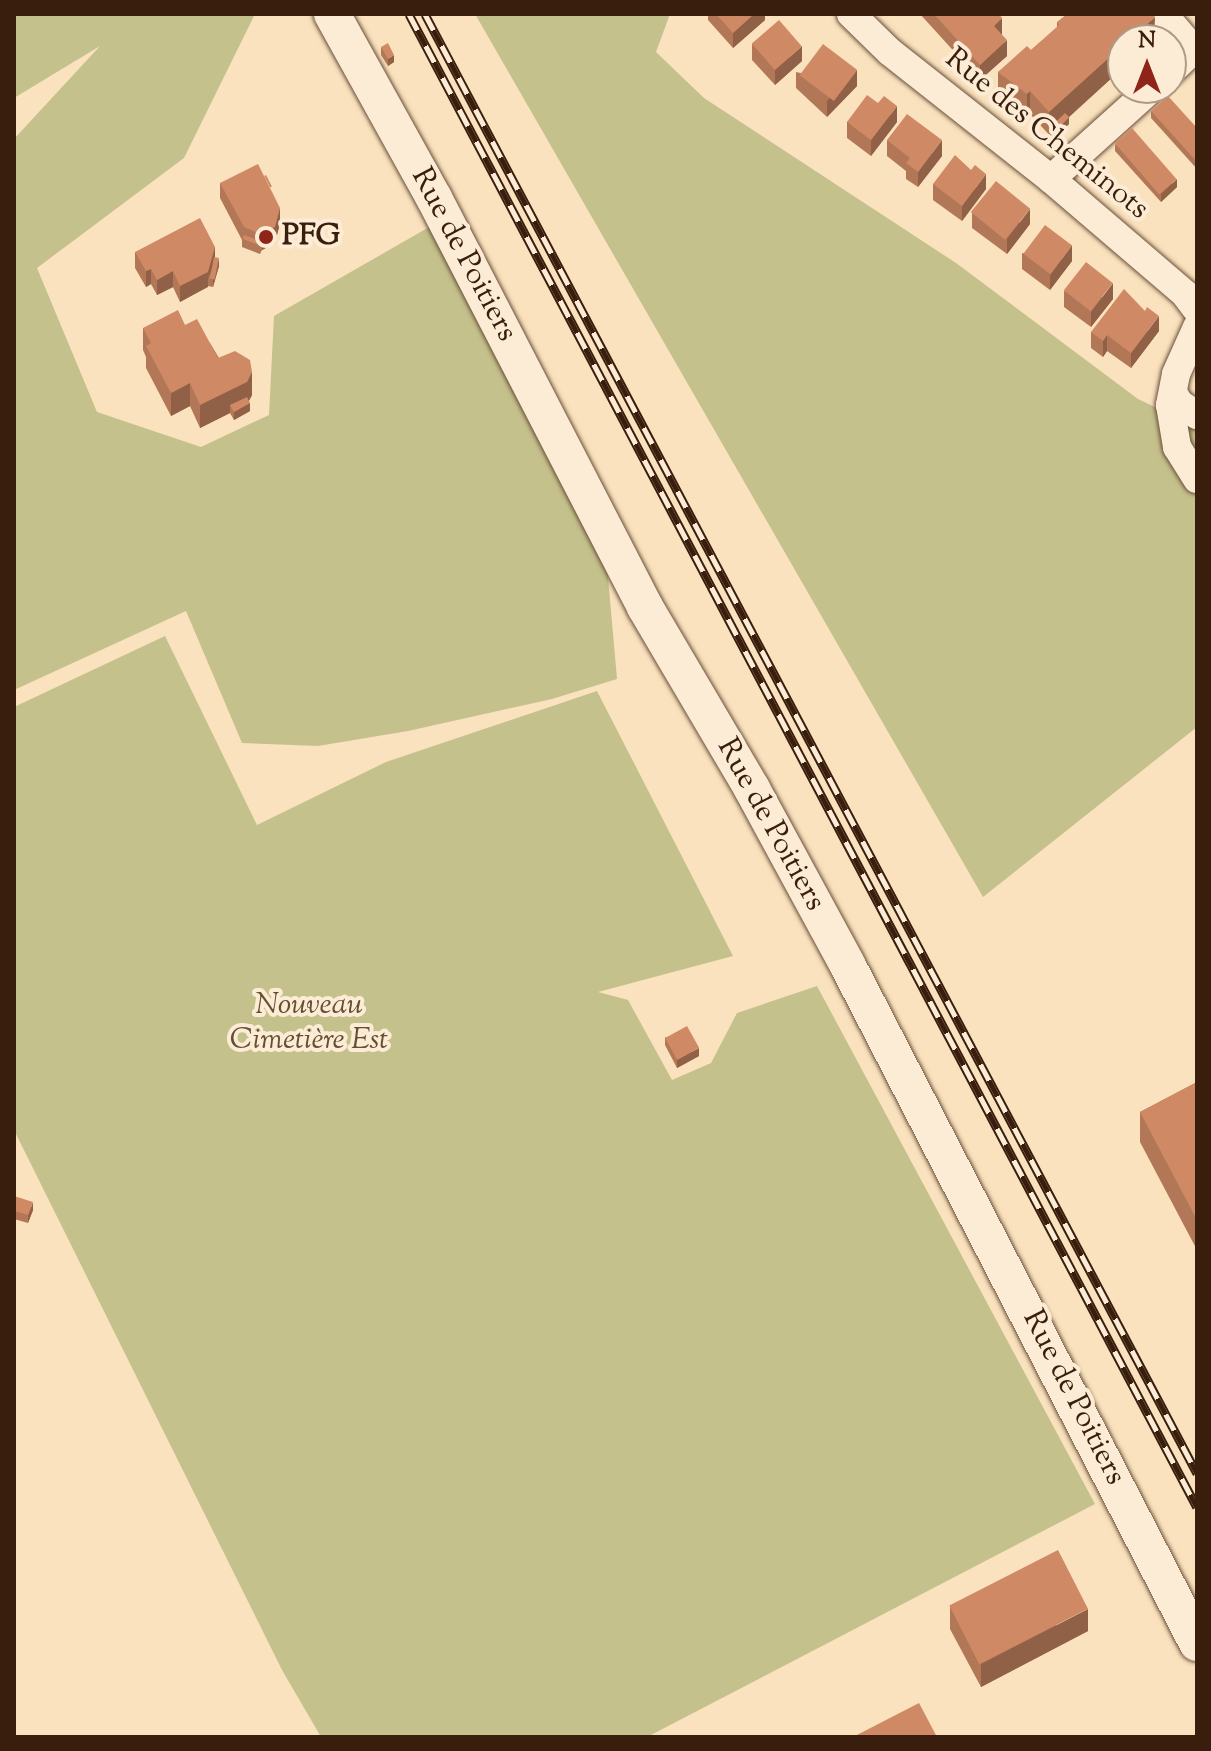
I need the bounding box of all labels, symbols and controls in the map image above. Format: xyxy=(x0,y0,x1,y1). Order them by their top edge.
north arrow xyxy=(1107,24,1187,104)
text: N xyxy=(1138,26,1156,58)
street label: Rue des Cheminots xyxy=(937,42,1155,228)
street label: Rue de Poitiers xyxy=(402,162,524,348)
place label: PFG xyxy=(282,219,340,255)
marker: PFG xyxy=(257,228,275,246)
street label: Rue de Poitiers xyxy=(708,733,832,917)
park label: Nouveau Cimetière Est xyxy=(230,988,388,1058)
street label: Rue de Poitiers xyxy=(1014,1305,1132,1491)

